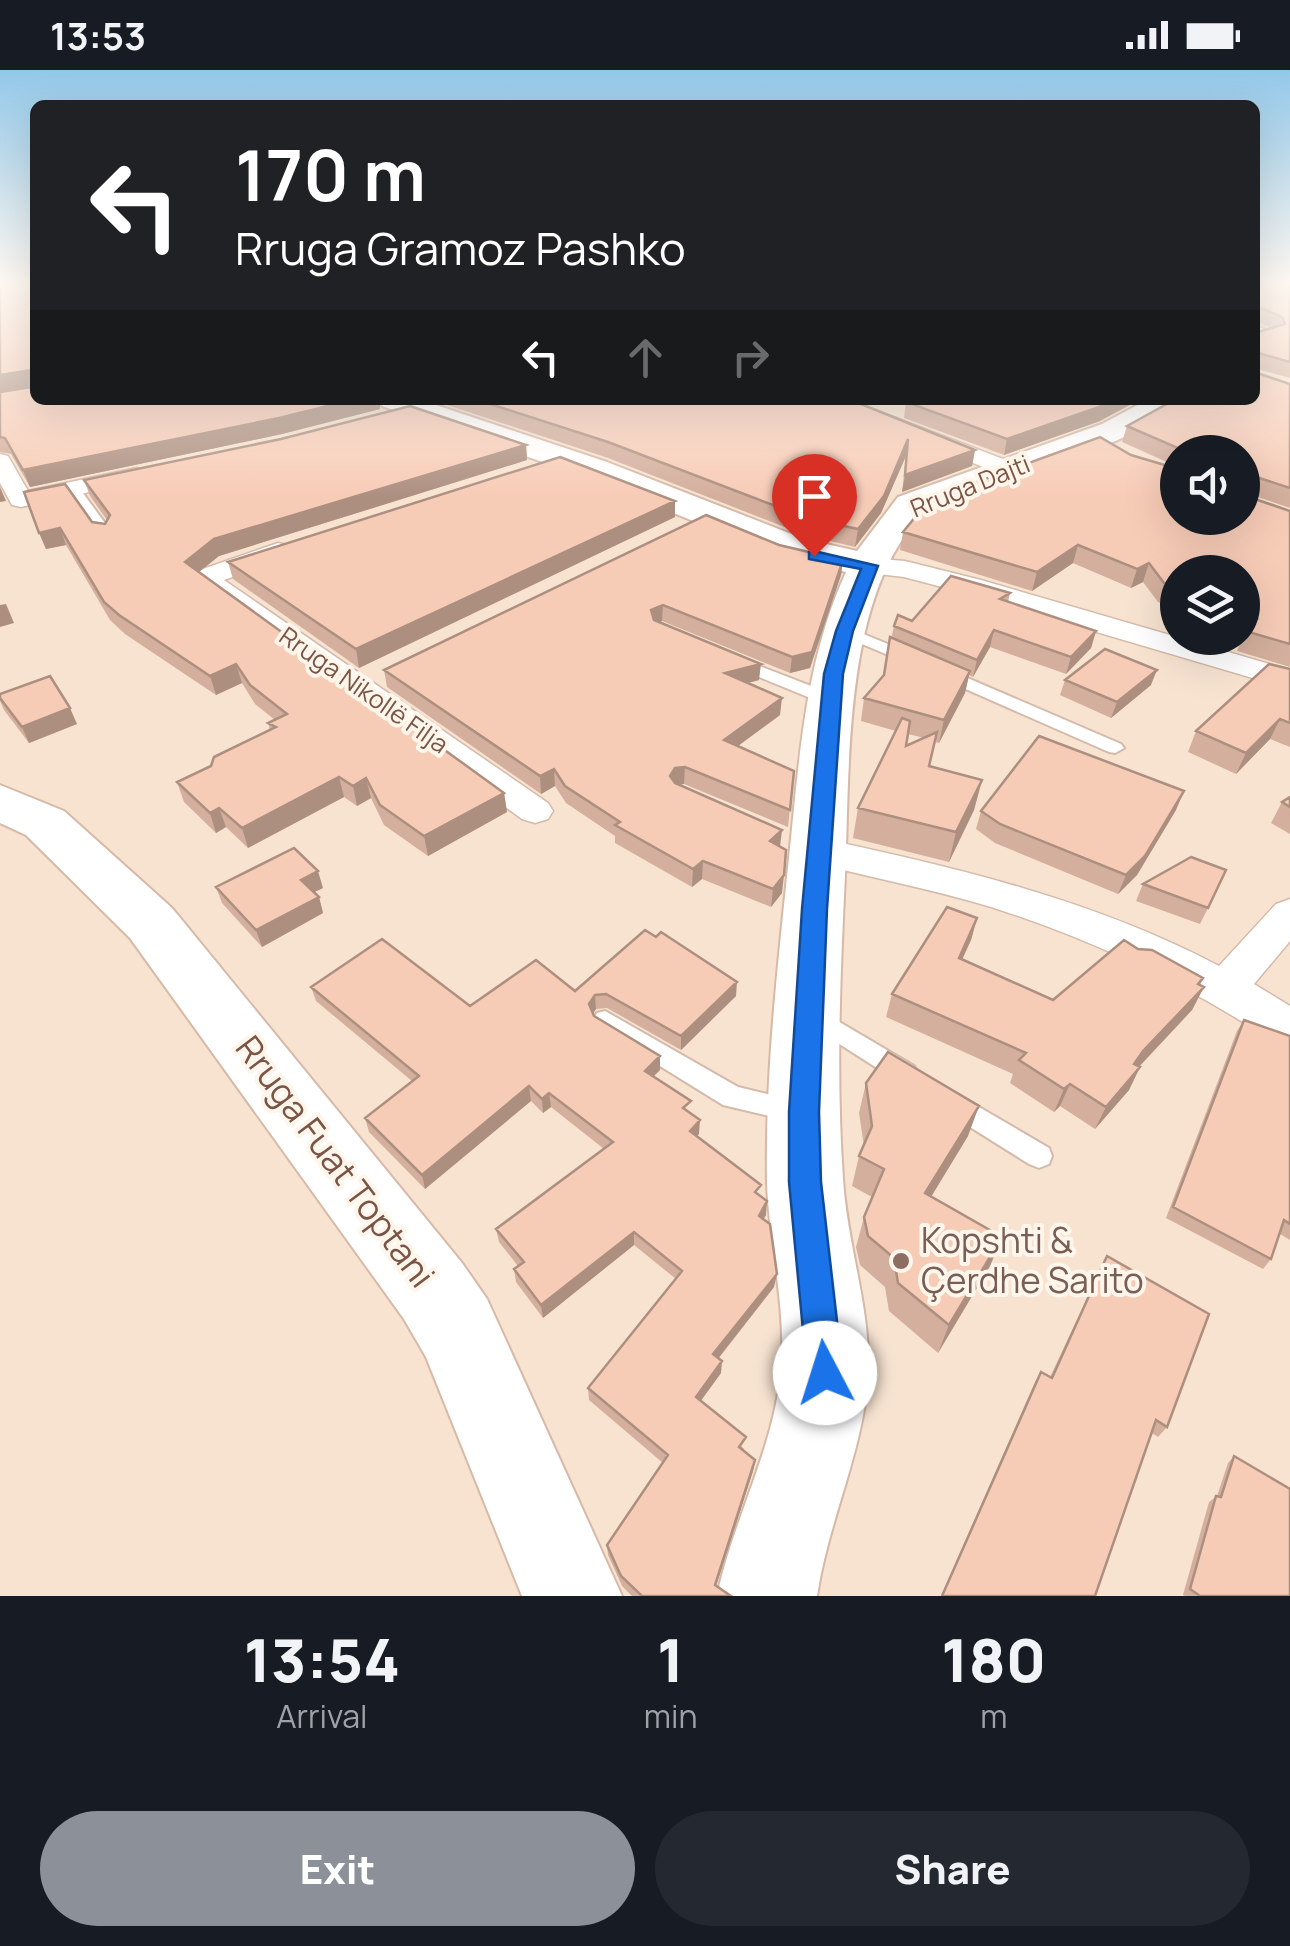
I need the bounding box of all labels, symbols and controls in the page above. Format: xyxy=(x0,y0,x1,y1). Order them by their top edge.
text: 13:53 xyxy=(50,9,146,61)
text: 170 m xyxy=(235,126,426,222)
icon: left xyxy=(70,140,200,270)
text: Rruga Gramoz Pashko xyxy=(235,217,686,279)
icon: left xyxy=(513,330,568,385)
icon: ahead xyxy=(618,330,673,385)
icon: right xyxy=(723,330,778,385)
map controls xyxy=(1160,435,1260,655)
button: sound xyxy=(1160,435,1260,535)
street label: Rruga Dajti xyxy=(905,446,1035,525)
pin xyxy=(772,454,857,557)
icon: arrive xyxy=(787,469,842,524)
button: layers xyxy=(1160,555,1260,655)
street label: Rruga Nikollë Filja xyxy=(273,618,456,761)
street label: Rruga Fuat Toptani xyxy=(225,1026,446,1297)
place label: Kopshti & Çerdhe Sarito xyxy=(921,1216,1144,1304)
marker: Kopshti & Çerdhe Sarito xyxy=(890,1250,912,1272)
position arrow xyxy=(773,1321,877,1425)
text: 13:54 xyxy=(244,1618,400,1700)
text: 1 xyxy=(657,1618,684,1700)
text: 180 xyxy=(941,1618,1046,1700)
text: Arrival xyxy=(276,1694,368,1738)
text: min xyxy=(644,1694,697,1738)
text: m xyxy=(980,1694,1007,1738)
button: Exit xyxy=(40,1811,635,1926)
button: Share xyxy=(655,1811,1250,1926)

